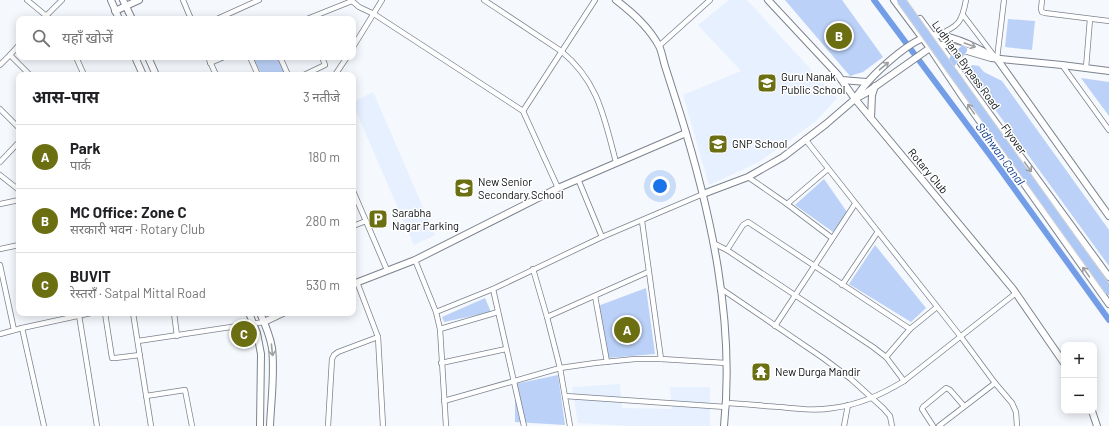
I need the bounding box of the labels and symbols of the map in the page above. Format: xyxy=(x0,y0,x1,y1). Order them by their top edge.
street label: Ludhiana Bypass Road xyxy=(930,18,1003,112)
pin: B xyxy=(826,21,852,51)
one-way arrow xyxy=(963,42,976,49)
one-way arrow xyxy=(879,62,889,71)
place label: Guru Nanak Public School xyxy=(781,70,845,96)
school or university icon: Guru Nanak Public School xyxy=(756,72,778,94)
one-way arrow xyxy=(967,104,975,115)
water label: Sidhwan Canal xyxy=(973,119,1028,188)
street label: Flyover xyxy=(999,121,1030,156)
school or university icon: GNP School xyxy=(707,133,729,155)
place label: GNP School xyxy=(732,137,787,150)
street label: Rotary Club xyxy=(906,145,951,196)
one-way arrow xyxy=(1024,161,1032,172)
place label: New Senior Secondary School xyxy=(478,175,564,201)
your location xyxy=(650,176,670,196)
school or university icon: New Senior Secondary School xyxy=(453,177,475,199)
place label: Sarabha Nagar Parking xyxy=(392,206,459,232)
parking icon: Sarabha Nagar Parking xyxy=(367,208,389,230)
one-way arrow xyxy=(1082,267,1090,278)
pin: A xyxy=(614,315,640,345)
pin: C xyxy=(231,319,257,349)
one-way arrow xyxy=(268,343,275,356)
temple icon: New Durga Mandir xyxy=(750,361,772,383)
place label: New Durga Mandir xyxy=(775,365,861,378)

